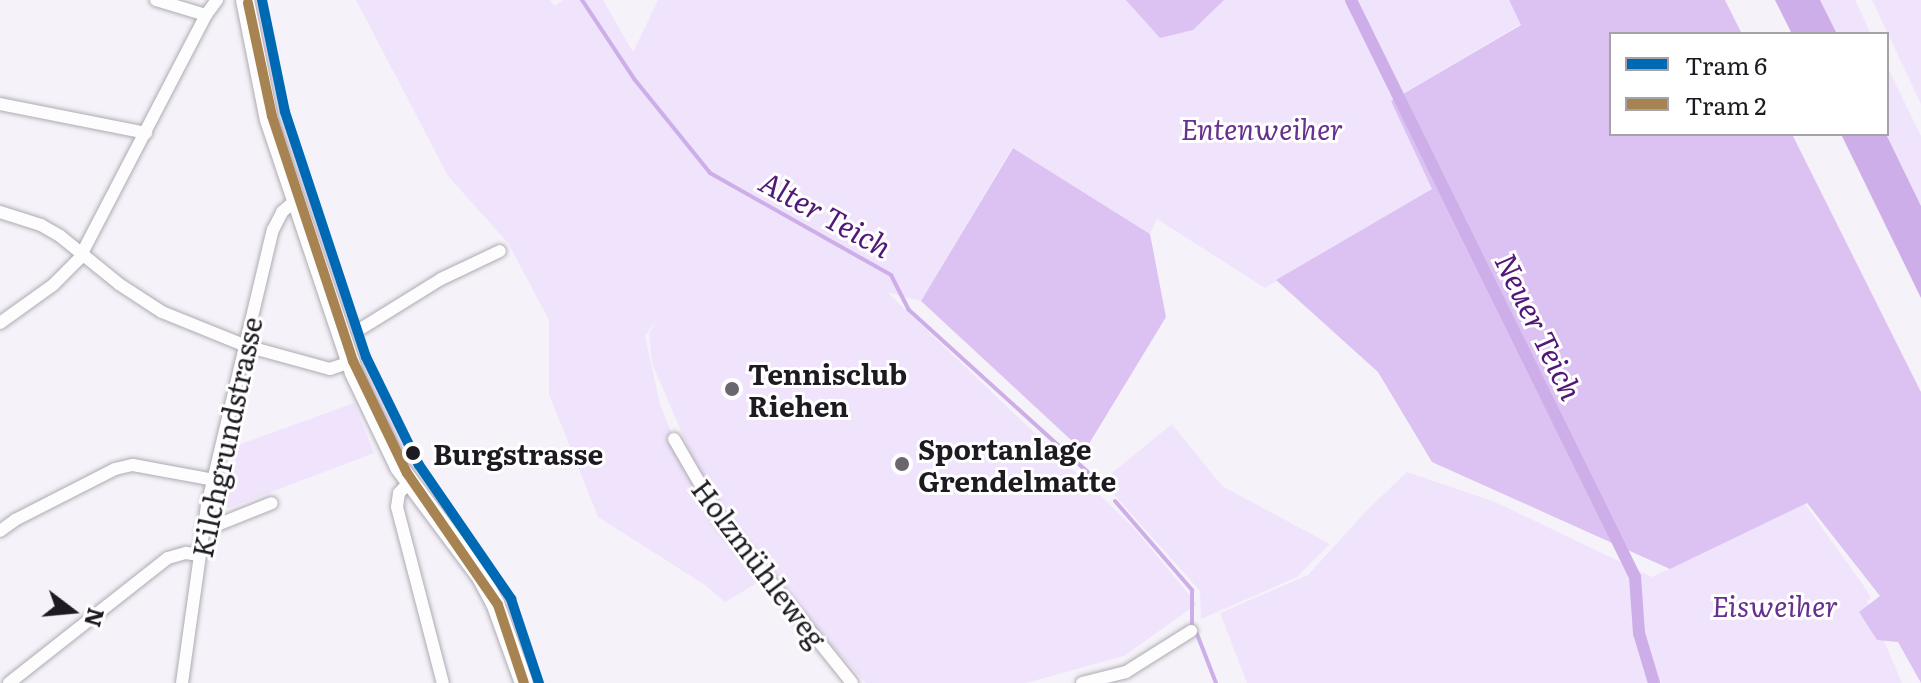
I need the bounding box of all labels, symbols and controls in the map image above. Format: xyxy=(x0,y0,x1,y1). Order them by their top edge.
legend xyxy=(1609,32,1889,136)
text: Tram 6 xyxy=(1685,47,1767,82)
text: Tram 2 xyxy=(1685,87,1766,122)
park label: Entenweiher xyxy=(1181,111,1343,145)
water label: Alter Teich xyxy=(754,162,898,264)
water label: Neuer Teich xyxy=(1489,247,1591,405)
street label: Kilchgrundstrasse xyxy=(184,314,268,560)
place label: Tennisclub Riehen xyxy=(748,356,907,422)
marker: Tennisclub Riehen xyxy=(723,380,741,398)
place label: Sportanlage Grendelmatte xyxy=(918,431,1116,497)
place label: Burgstrasse xyxy=(433,436,603,470)
marker: Burgstrasse xyxy=(400,440,426,466)
marker: Sportanlage Grendelmatte xyxy=(893,455,911,473)
street label: Holzmühleweg xyxy=(686,472,834,654)
north arrow xyxy=(32,571,112,651)
park label: Eisweiher xyxy=(1712,588,1838,622)
text: N xyxy=(77,604,114,631)

